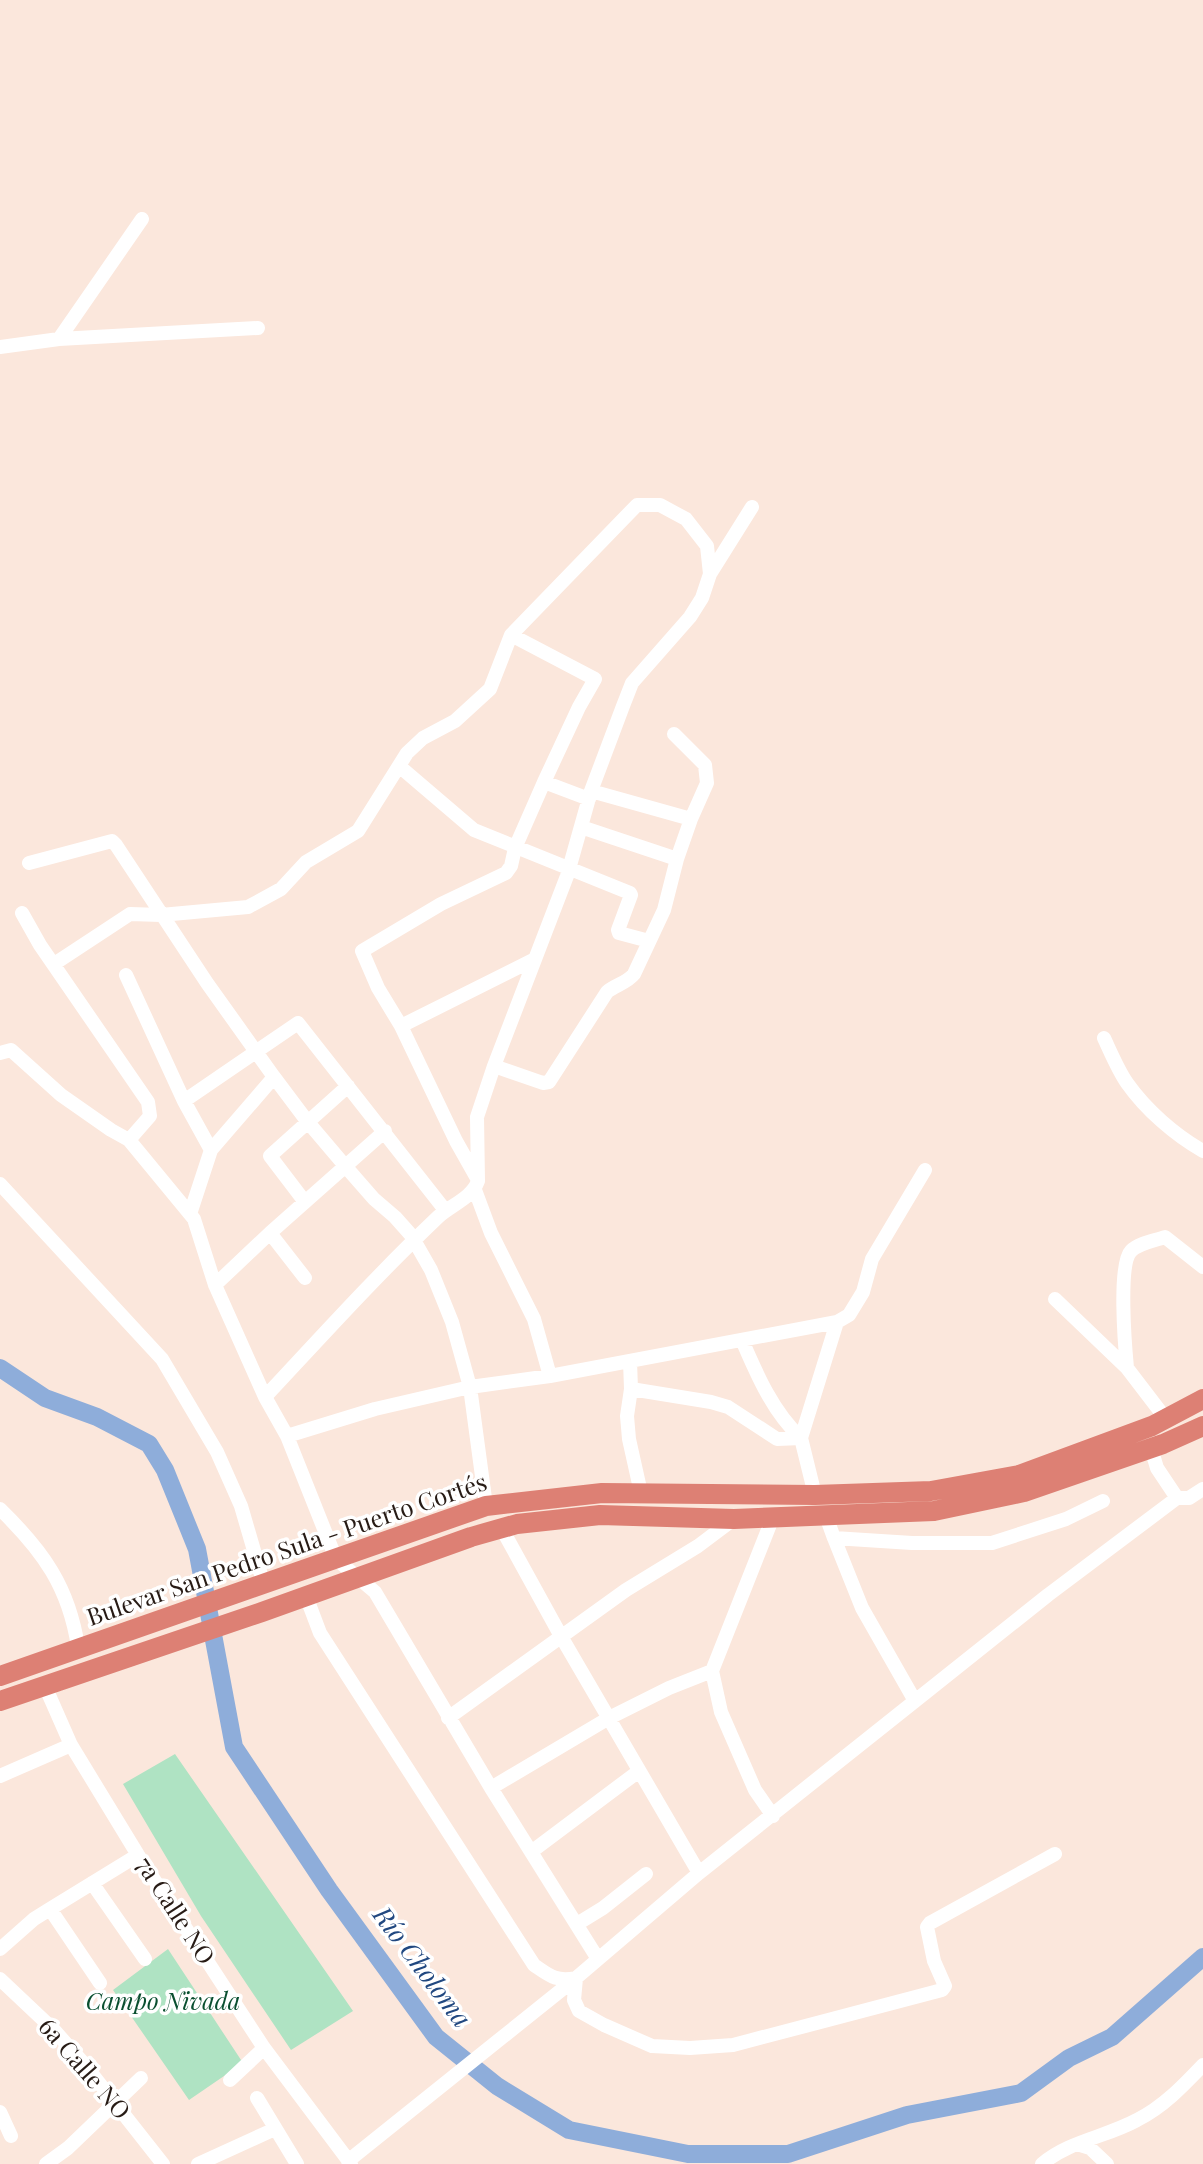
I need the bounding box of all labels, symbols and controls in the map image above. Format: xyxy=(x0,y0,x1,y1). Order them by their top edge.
street label: Bulevar San Pedro Sula - Puerto Cortés xyxy=(82,1464,491,1632)
street label: 7a Calle NO xyxy=(130,1850,223,1970)
water label: Río Choloma xyxy=(366,1898,480,2034)
park label: Campo Nivada xyxy=(86,1984,240,2016)
street label: 6a Calle NO xyxy=(33,2010,138,2125)

